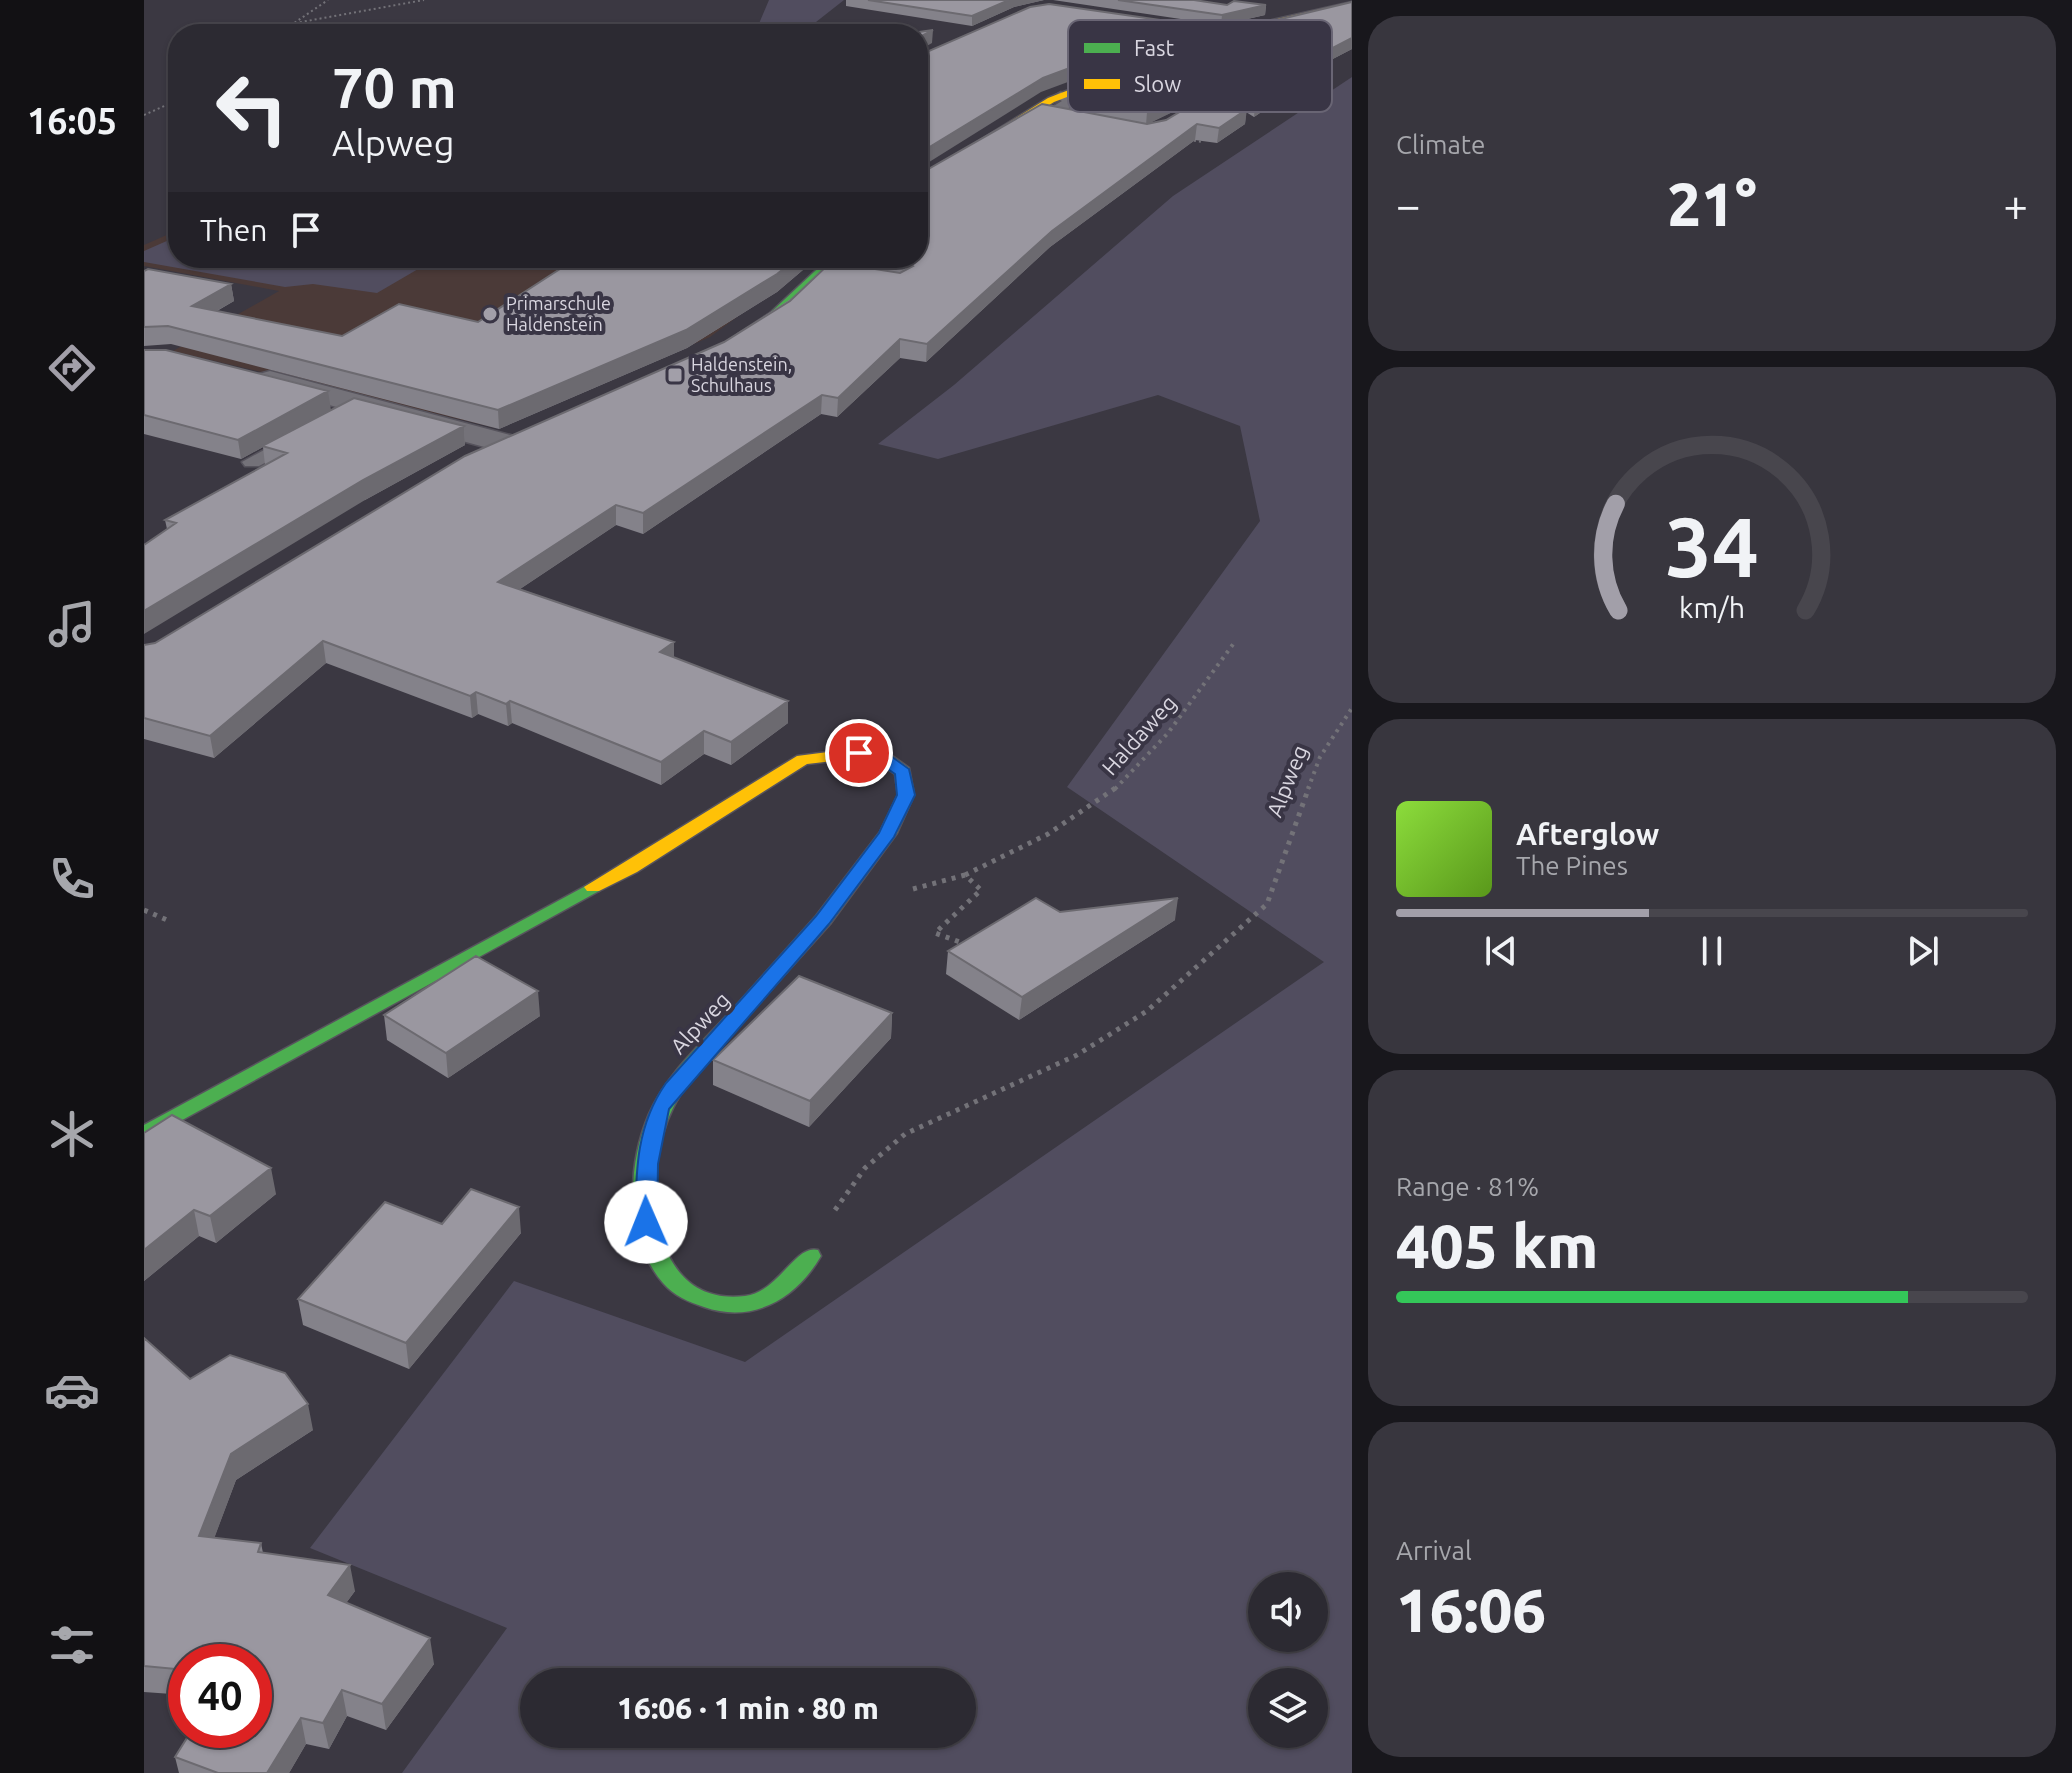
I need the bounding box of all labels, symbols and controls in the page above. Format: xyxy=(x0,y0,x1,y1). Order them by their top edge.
legend xyxy=(1068,20,1332,112)
text: Fast xyxy=(1134,35,1175,60)
icon: left xyxy=(200,56,304,160)
text: 70 m xyxy=(332,56,457,119)
text: Slow xyxy=(1134,71,1181,96)
text: 16:05 xyxy=(27,100,117,141)
text: Alpweg xyxy=(332,122,454,163)
text: Climate xyxy=(1396,130,1485,159)
text: 21° xyxy=(1667,170,1757,237)
text: − xyxy=(1396,180,1421,229)
text: + xyxy=(2003,180,2028,229)
icon: arrive xyxy=(284,208,328,252)
text: Then xyxy=(200,213,268,247)
place label: Primarschule Haldenstein xyxy=(506,293,611,334)
marker: Primarschule Haldenstein xyxy=(481,305,499,323)
icon: directions xyxy=(44,340,100,396)
place label: Haldenstein, Schulhaus xyxy=(691,354,792,395)
marker: Haldenstein, Schulhaus xyxy=(666,366,684,384)
text: 34 xyxy=(1665,499,1759,593)
text: km/h xyxy=(1679,591,1745,623)
icon: music xyxy=(44,596,100,652)
street label: Haldaweg xyxy=(1096,690,1181,780)
pin xyxy=(825,719,893,787)
icon: arrive xyxy=(837,731,881,775)
street label: Alpweg xyxy=(1261,741,1312,820)
text: Afterglow xyxy=(1516,817,1659,851)
icon: phone xyxy=(44,851,100,907)
text: The Pines xyxy=(1516,851,1628,880)
icon: previous xyxy=(1479,929,1523,973)
icon: pause xyxy=(1690,929,1734,973)
icon: next xyxy=(1901,929,1945,973)
street label: Alpweg xyxy=(665,987,734,1059)
icon: climate xyxy=(44,1106,100,1162)
text: Range · 81% xyxy=(1396,1172,1539,1201)
position arrow xyxy=(604,1180,688,1264)
text: 405 km xyxy=(1396,1212,1598,1279)
icon: car xyxy=(44,1362,100,1418)
text: Arrival xyxy=(1396,1536,1472,1565)
map controls xyxy=(1248,1572,1328,1748)
button: sound xyxy=(1248,1572,1328,1652)
text: 16:06 xyxy=(1396,1576,1546,1643)
icon: filters xyxy=(44,1617,100,1673)
speed limit sign: 40 xyxy=(168,1644,272,1748)
button: layers xyxy=(1248,1668,1328,1748)
text: 16:06 · 1 min · 80 m xyxy=(617,1691,879,1725)

